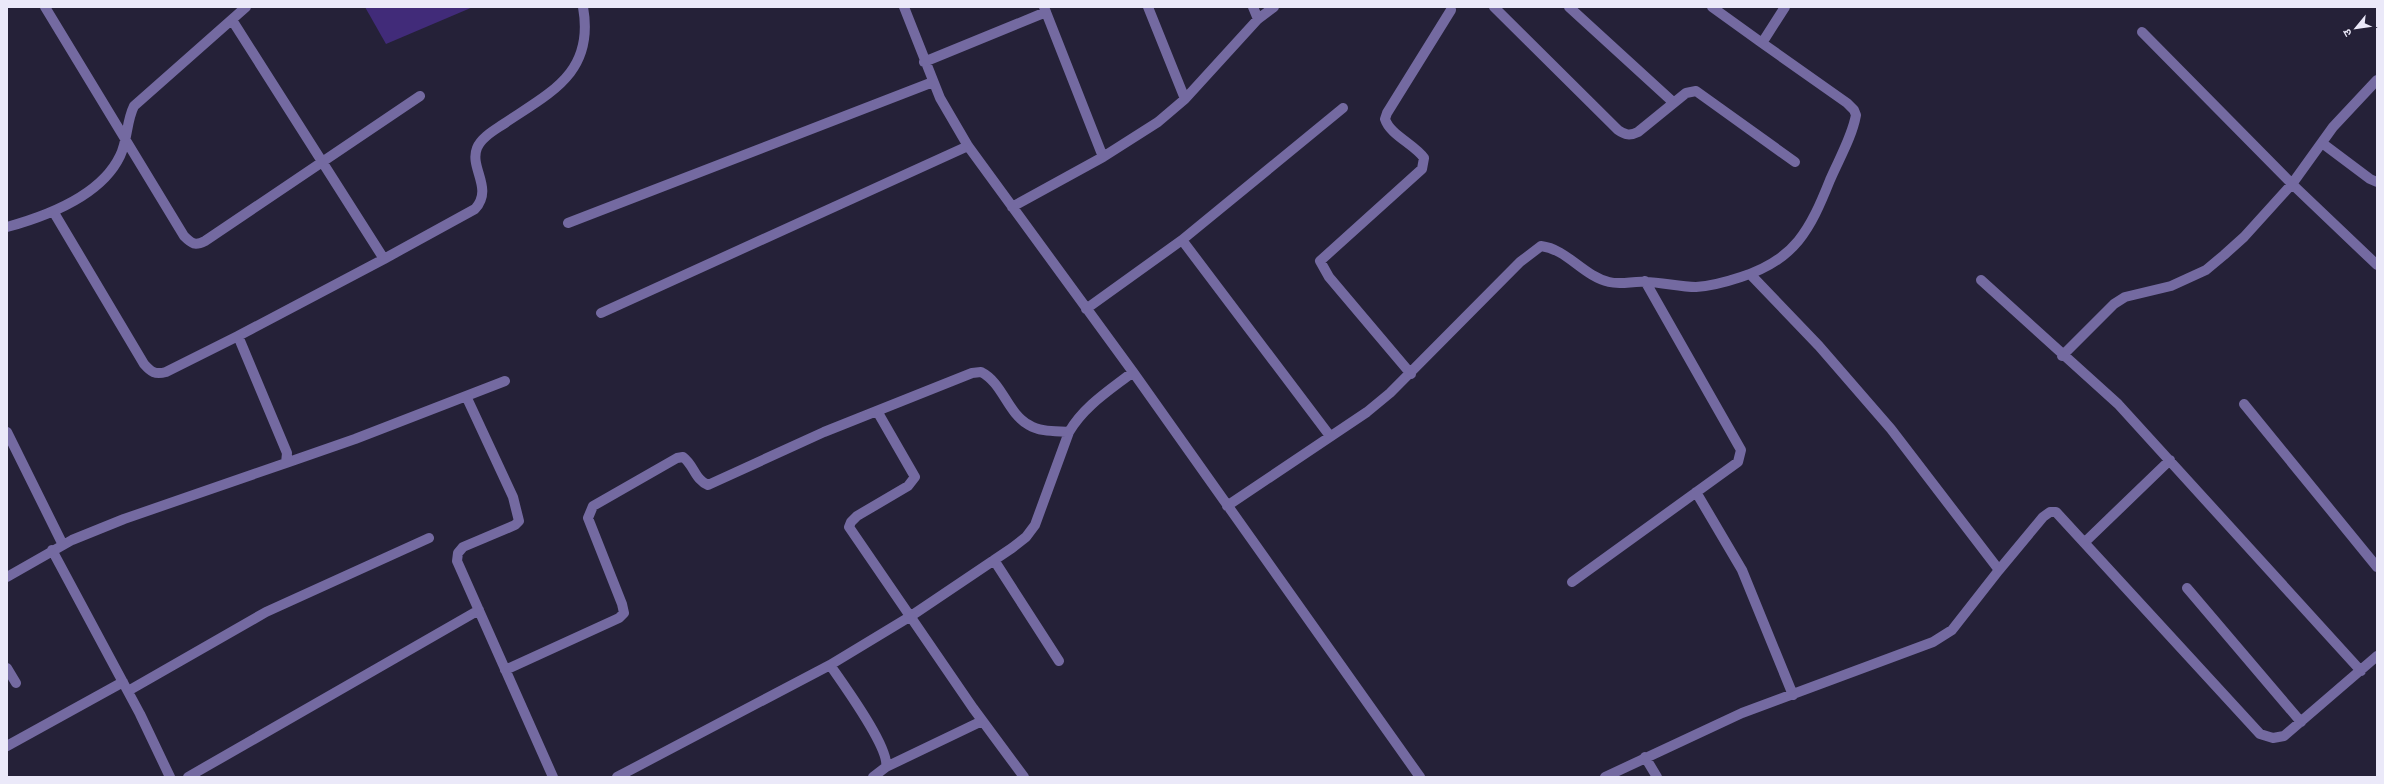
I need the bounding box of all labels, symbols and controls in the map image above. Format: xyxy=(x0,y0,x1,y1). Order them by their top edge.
north arrow xyxy=(2336,8,2376,48)
text: उ xyxy=(2340,26,2355,39)

